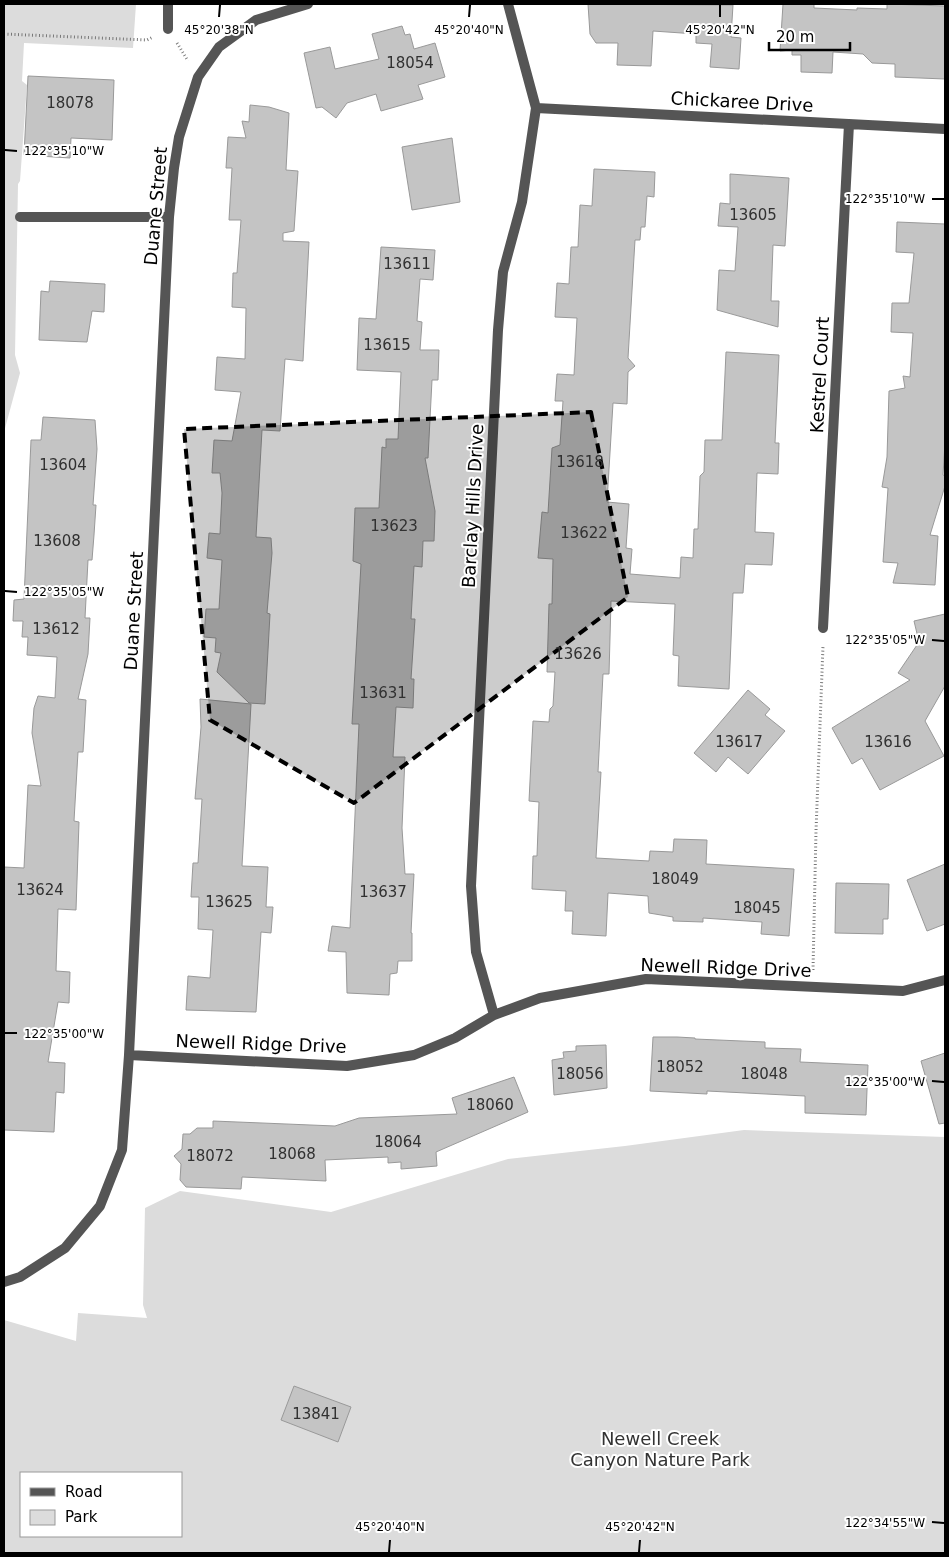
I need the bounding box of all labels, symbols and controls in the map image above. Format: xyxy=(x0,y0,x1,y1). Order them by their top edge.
scale bar xyxy=(769,20,850,52)
text: 45°20'38"N xyxy=(184,23,254,37)
text: 45°20'40"N xyxy=(434,23,504,37)
text: 45°20'42"N xyxy=(685,23,755,37)
text: 20 m xyxy=(776,28,814,46)
house number: 18054 xyxy=(386,54,434,72)
street label: Chickaree Drive xyxy=(670,87,814,116)
house number: 18078 xyxy=(46,94,94,112)
text: 122°35'10"W xyxy=(24,144,104,158)
street label: Duane Street xyxy=(140,146,171,266)
text: 122°35'10"W xyxy=(845,192,925,206)
house number: 13605 xyxy=(729,206,777,224)
house number: 13611 xyxy=(383,255,431,273)
street label: Kestrel Court xyxy=(806,316,833,434)
house number: 13615 xyxy=(363,336,411,354)
street label: Barclay Hills Drive xyxy=(458,423,487,589)
house number: 13618 xyxy=(556,453,604,471)
house number: 13604 xyxy=(39,456,87,474)
house number: 13623 xyxy=(370,517,418,535)
house number: 13622 xyxy=(560,524,608,542)
house number: 13608 xyxy=(33,532,81,550)
street label: Duane Street xyxy=(120,551,147,671)
text: 122°35'05"W xyxy=(24,585,104,599)
house number: 13612 xyxy=(32,620,80,638)
text: 122°35'05"W xyxy=(845,633,925,647)
house number: 13626 xyxy=(554,645,602,663)
house number: 13631 xyxy=(359,684,407,702)
house number: 13617 xyxy=(715,733,763,751)
house number: 13616 xyxy=(864,733,912,751)
house number: 18049 xyxy=(651,870,699,888)
house number: 13624 xyxy=(16,881,64,899)
house number: 13637 xyxy=(359,883,407,901)
house number: 13625 xyxy=(205,893,253,911)
house number: 18045 xyxy=(733,899,781,917)
street label: Newell Ridge Drive xyxy=(640,954,812,981)
text: 122°35'00"W xyxy=(24,1027,104,1041)
street label: Newell Ridge Drive xyxy=(175,1030,347,1057)
house number: 18052 xyxy=(656,1058,704,1076)
house number: 18056 xyxy=(556,1065,604,1083)
house number: 18048 xyxy=(740,1065,788,1083)
text: 122°35'00"W xyxy=(845,1075,925,1089)
house number: 18060 xyxy=(466,1096,514,1114)
house number: 18064 xyxy=(374,1133,422,1151)
house number: 18068 xyxy=(268,1145,316,1163)
house number: 18072 xyxy=(186,1147,234,1165)
house number: 13841 xyxy=(292,1405,340,1423)
park label: Newell Creek Canyon Nature Park xyxy=(570,1428,750,1470)
legend xyxy=(20,1472,182,1537)
text: Road xyxy=(65,1483,103,1501)
text: Park xyxy=(65,1508,98,1526)
text: 122°34'55"W xyxy=(845,1516,925,1530)
text: 45°20'40"N xyxy=(355,1520,425,1534)
text: 45°20'42"N xyxy=(605,1520,675,1534)

